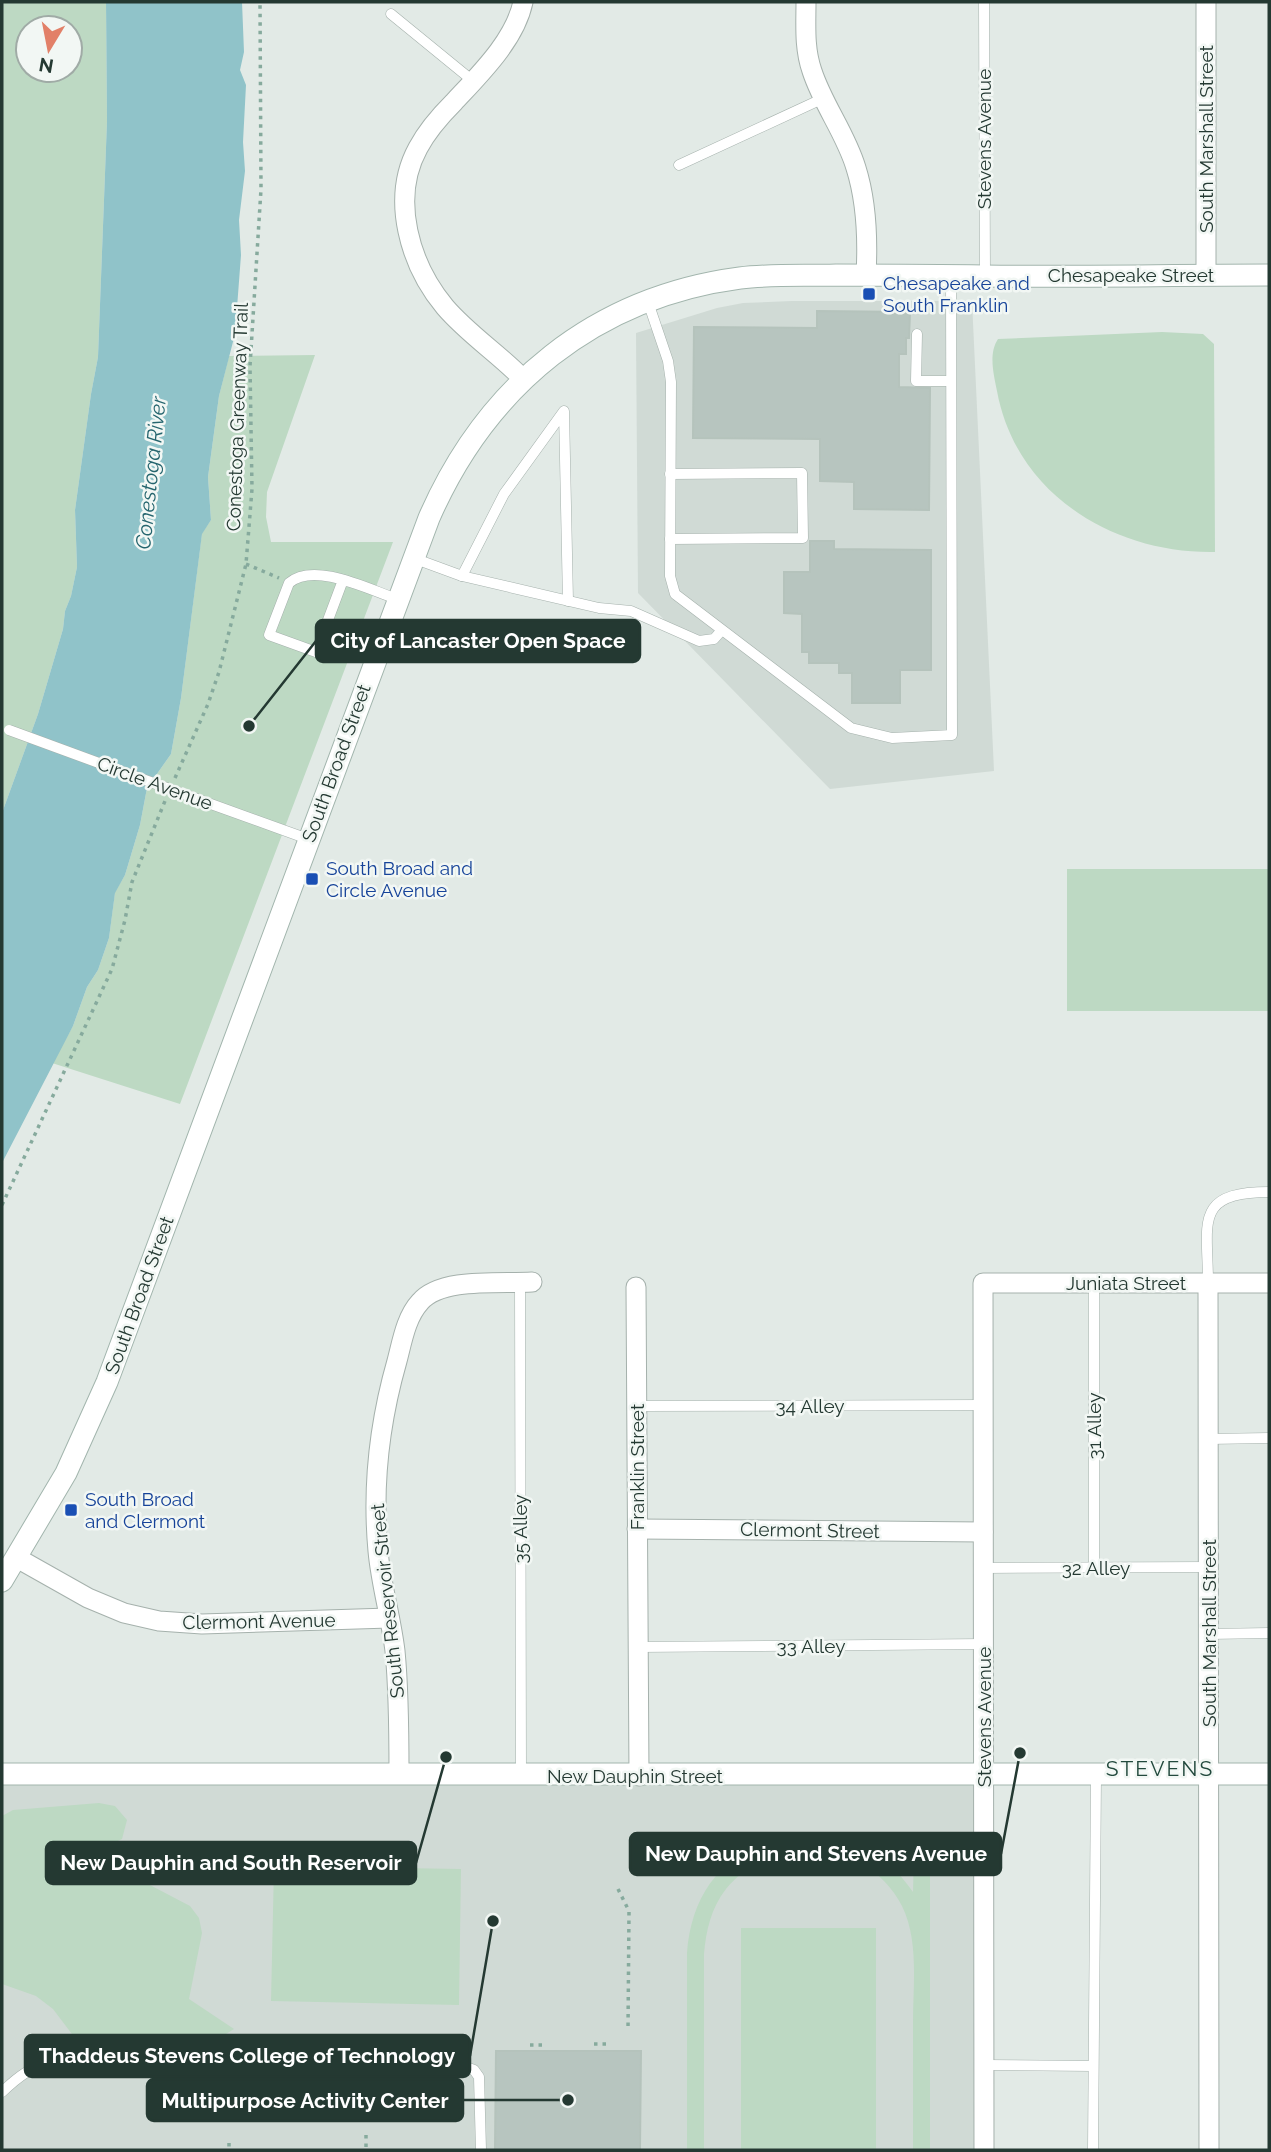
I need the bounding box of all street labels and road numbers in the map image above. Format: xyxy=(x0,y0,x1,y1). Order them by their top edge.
street label: South Marshall Street xyxy=(1195,44,1217,233)
street label: Stevens Avenue xyxy=(973,69,995,209)
street label: Chesapeake Street xyxy=(1048,264,1215,286)
street label: Conestoga Greenway Trail xyxy=(222,301,252,532)
street label: South Broad Street xyxy=(297,680,375,845)
street label: Circle Avenue xyxy=(94,752,216,814)
street label: South Broad Street xyxy=(100,1212,178,1377)
street label: Juniata Street xyxy=(1066,1272,1187,1294)
street label: 31 Alley xyxy=(1083,1393,1105,1459)
street label: 34 Alley xyxy=(775,1395,845,1417)
street label: Franklin Street xyxy=(626,1403,648,1530)
street label: 35 Alley xyxy=(509,1494,531,1564)
street label: South Reservoir Street xyxy=(366,1502,408,1699)
street label: Clermont Street xyxy=(740,1518,881,1542)
street label: South Marshall Street xyxy=(1198,1538,1220,1727)
street label: 32 Alley xyxy=(1062,1557,1130,1579)
street label: Clermont Avenue xyxy=(182,1609,336,1633)
street label: 33 Alley xyxy=(777,1635,845,1657)
street label: Stevens Avenue xyxy=(973,1647,995,1787)
street label: New Dauphin Street xyxy=(547,1765,724,1787)

